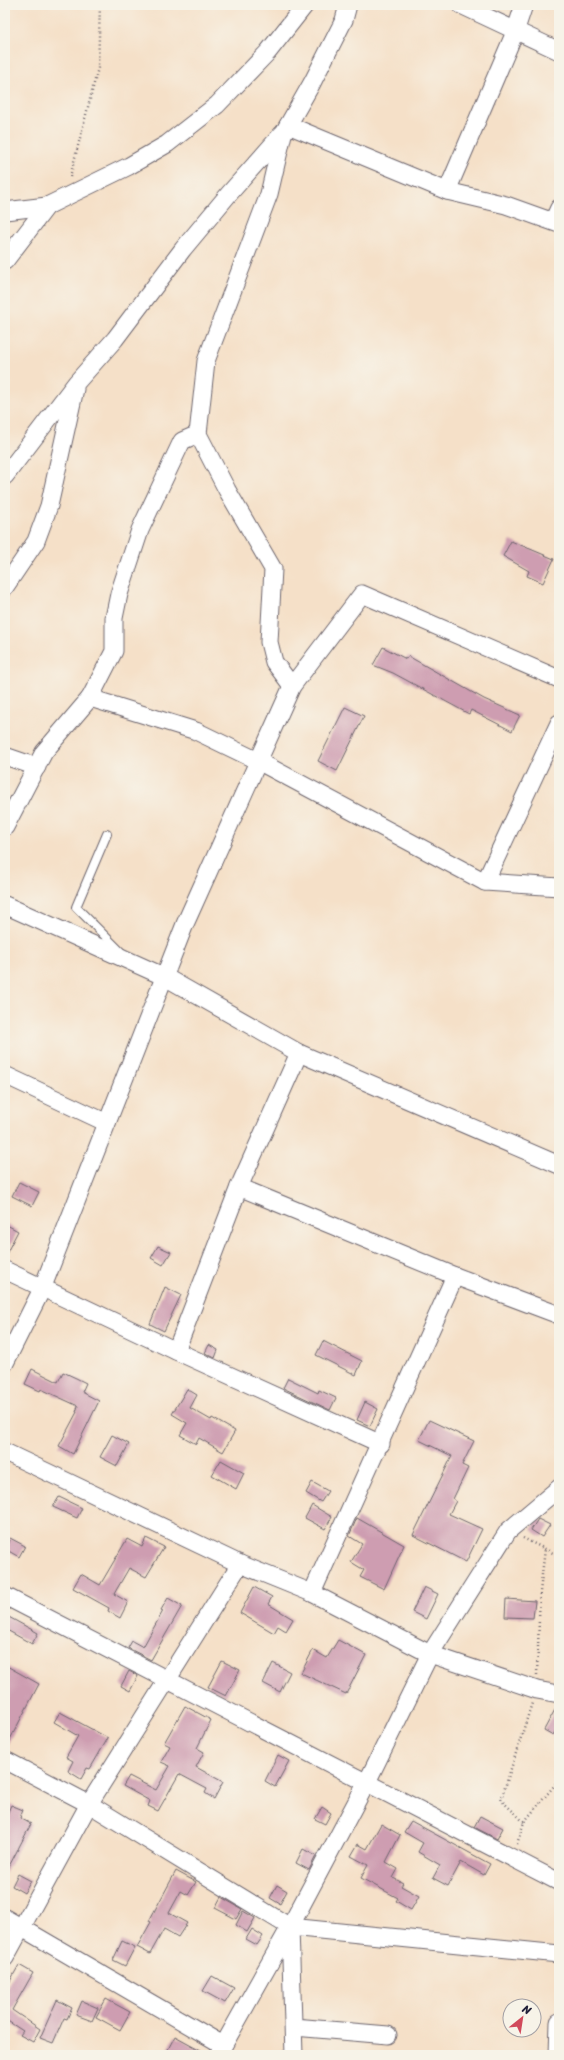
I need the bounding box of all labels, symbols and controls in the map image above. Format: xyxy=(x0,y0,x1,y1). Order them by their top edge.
north arrow xyxy=(502,1998,542,2038)
text: N xyxy=(518,1999,535,2020)

